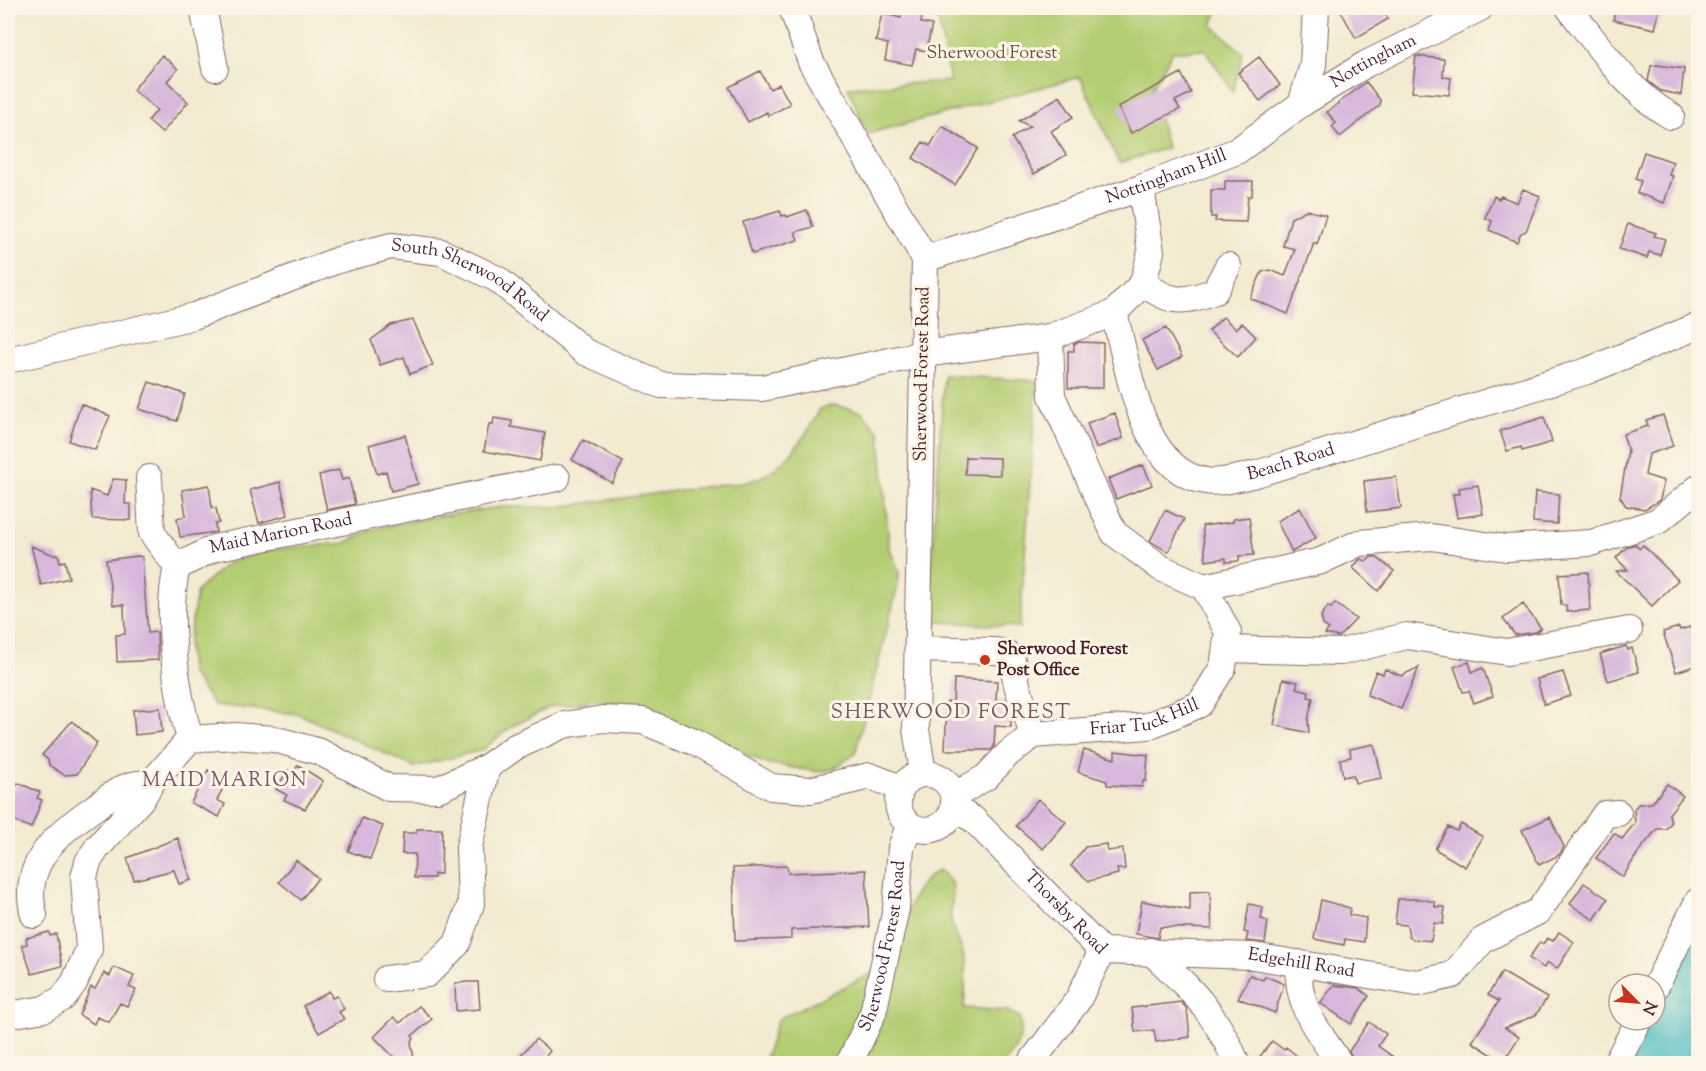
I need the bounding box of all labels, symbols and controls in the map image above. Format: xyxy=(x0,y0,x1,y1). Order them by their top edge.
street label: Nottingham xyxy=(1326,28,1421,96)
park label: Sherwood Forest xyxy=(927,41,1057,67)
street label: Nottingham Hill xyxy=(1103,143,1231,212)
street label: South Sherwood Road xyxy=(390,233,553,329)
street label: Sherwood Forest Road xyxy=(908,286,938,462)
street label: Beach Road xyxy=(1245,437,1338,489)
street label: Maid Marion Road xyxy=(207,507,355,562)
place label: Sherwood Forest Post Office xyxy=(997,637,1129,684)
marker: Sherwood Forest Post Office xyxy=(978,653,992,667)
street label: Friar Tuck Hill xyxy=(1089,693,1203,744)
district label: SHERWOOD FOREST xyxy=(830,698,1072,728)
district label: MAID MARION xyxy=(142,767,308,796)
street label: Sherwood Forest Road xyxy=(853,859,913,1037)
street label: Thorsby Road xyxy=(1017,865,1112,961)
street label: Edgehill Road xyxy=(1246,942,1357,986)
north arrow xyxy=(1607,972,1667,1032)
text: N xyxy=(1635,997,1661,1018)

